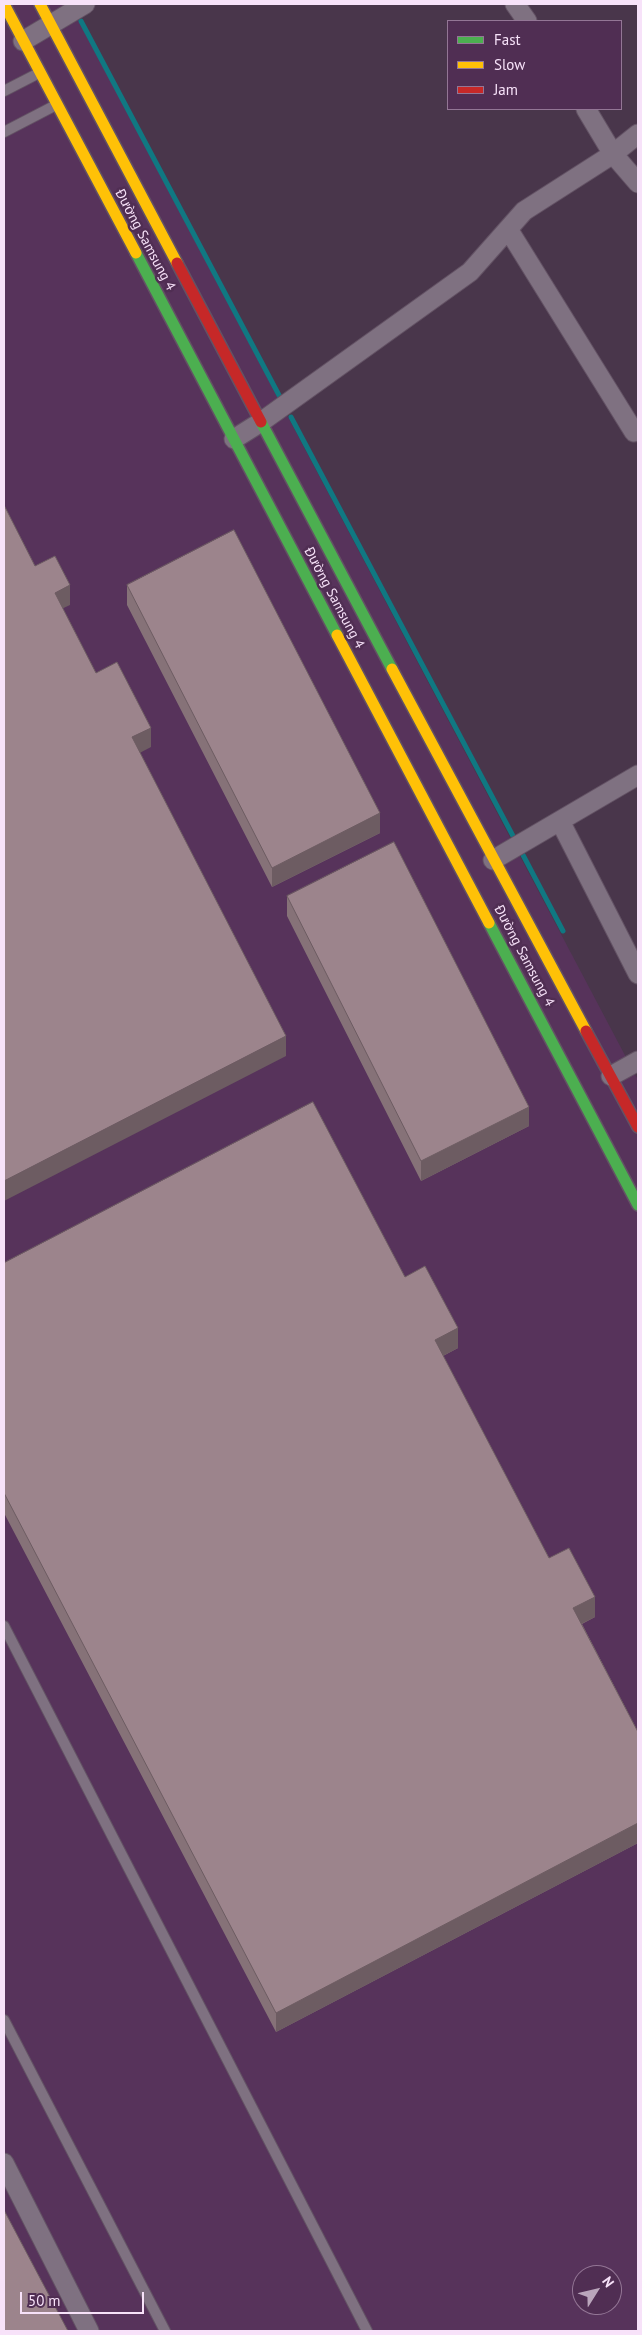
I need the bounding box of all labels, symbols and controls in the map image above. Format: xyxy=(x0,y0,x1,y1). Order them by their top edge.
legend xyxy=(447,20,622,110)
text: Fast xyxy=(494,30,521,49)
text: Slow xyxy=(494,55,525,74)
text: Jam xyxy=(494,80,518,99)
street label: Đường Samsung 4 xyxy=(111,186,179,294)
street label: Đường Samsung 4 xyxy=(300,544,368,652)
street label: Đường Samsung 4 xyxy=(490,902,558,1010)
north arrow xyxy=(572,2265,622,2315)
text: N xyxy=(598,2273,618,2291)
scale bar xyxy=(22,2282,146,2314)
text: 50 m xyxy=(28,2291,61,2310)

